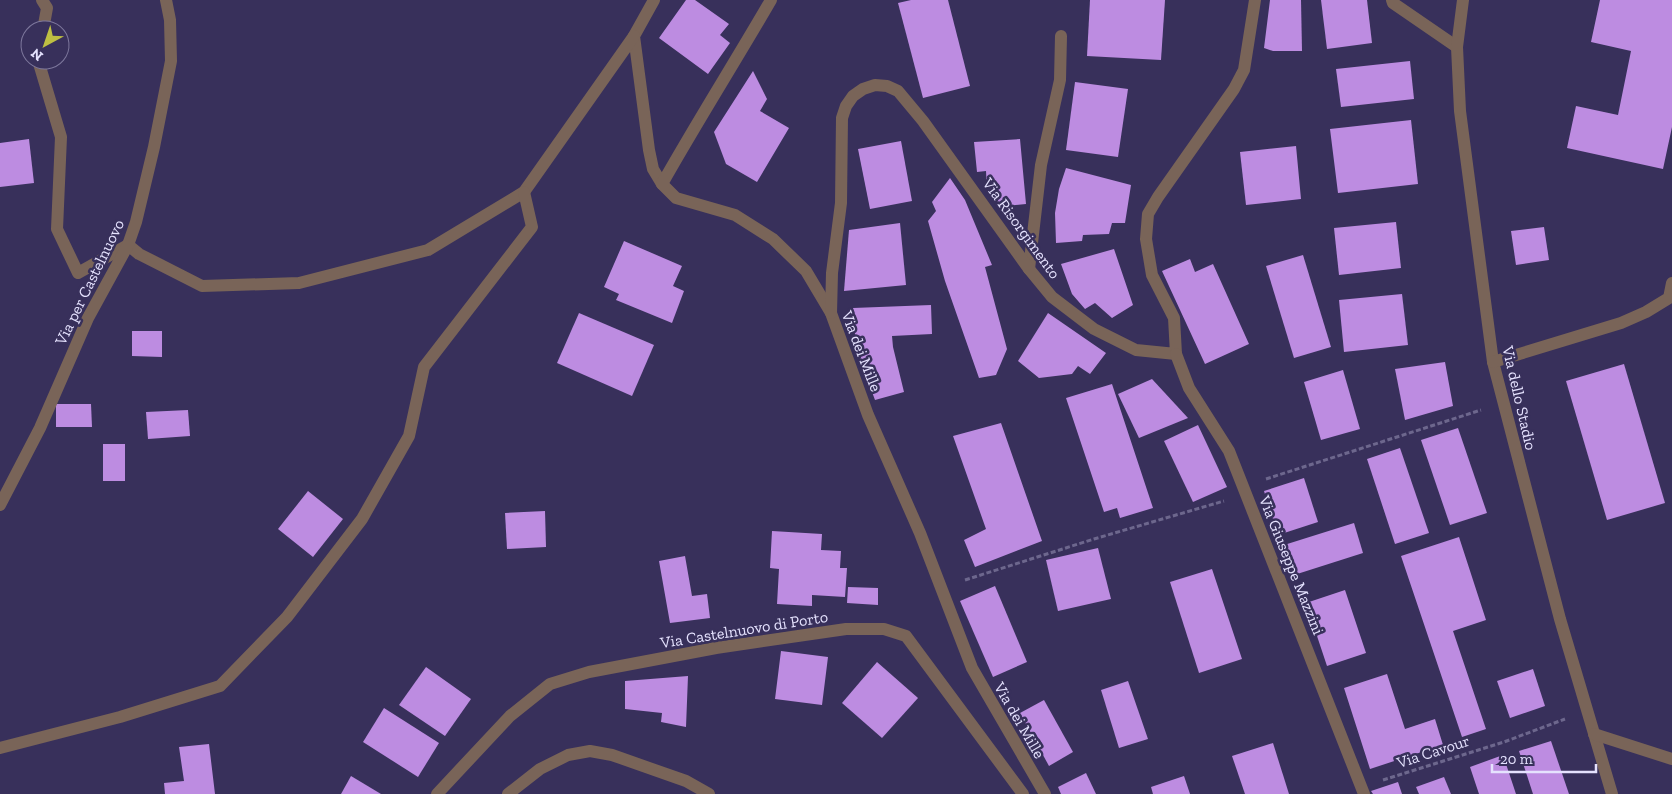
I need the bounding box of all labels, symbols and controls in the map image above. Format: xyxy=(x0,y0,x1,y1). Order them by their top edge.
north arrow xyxy=(20,20,70,70)
text: N xyxy=(27,44,47,65)
street label: Via Risorgimento xyxy=(978,173,1065,282)
street label: Via per Castelnuovo xyxy=(50,216,128,349)
street label: Via dei Mille xyxy=(837,307,886,394)
street label: Via dello Stadio xyxy=(1498,343,1541,452)
street label: Via Giuseppe Mazzini xyxy=(1255,492,1328,638)
street label: Via Castelnuovo di Porto xyxy=(658,607,829,652)
street label: Via dei Mille xyxy=(990,678,1049,762)
street label: Via Cavour xyxy=(1393,731,1472,772)
scale bar xyxy=(1492,742,1596,774)
text: 20 m xyxy=(1500,750,1533,768)

